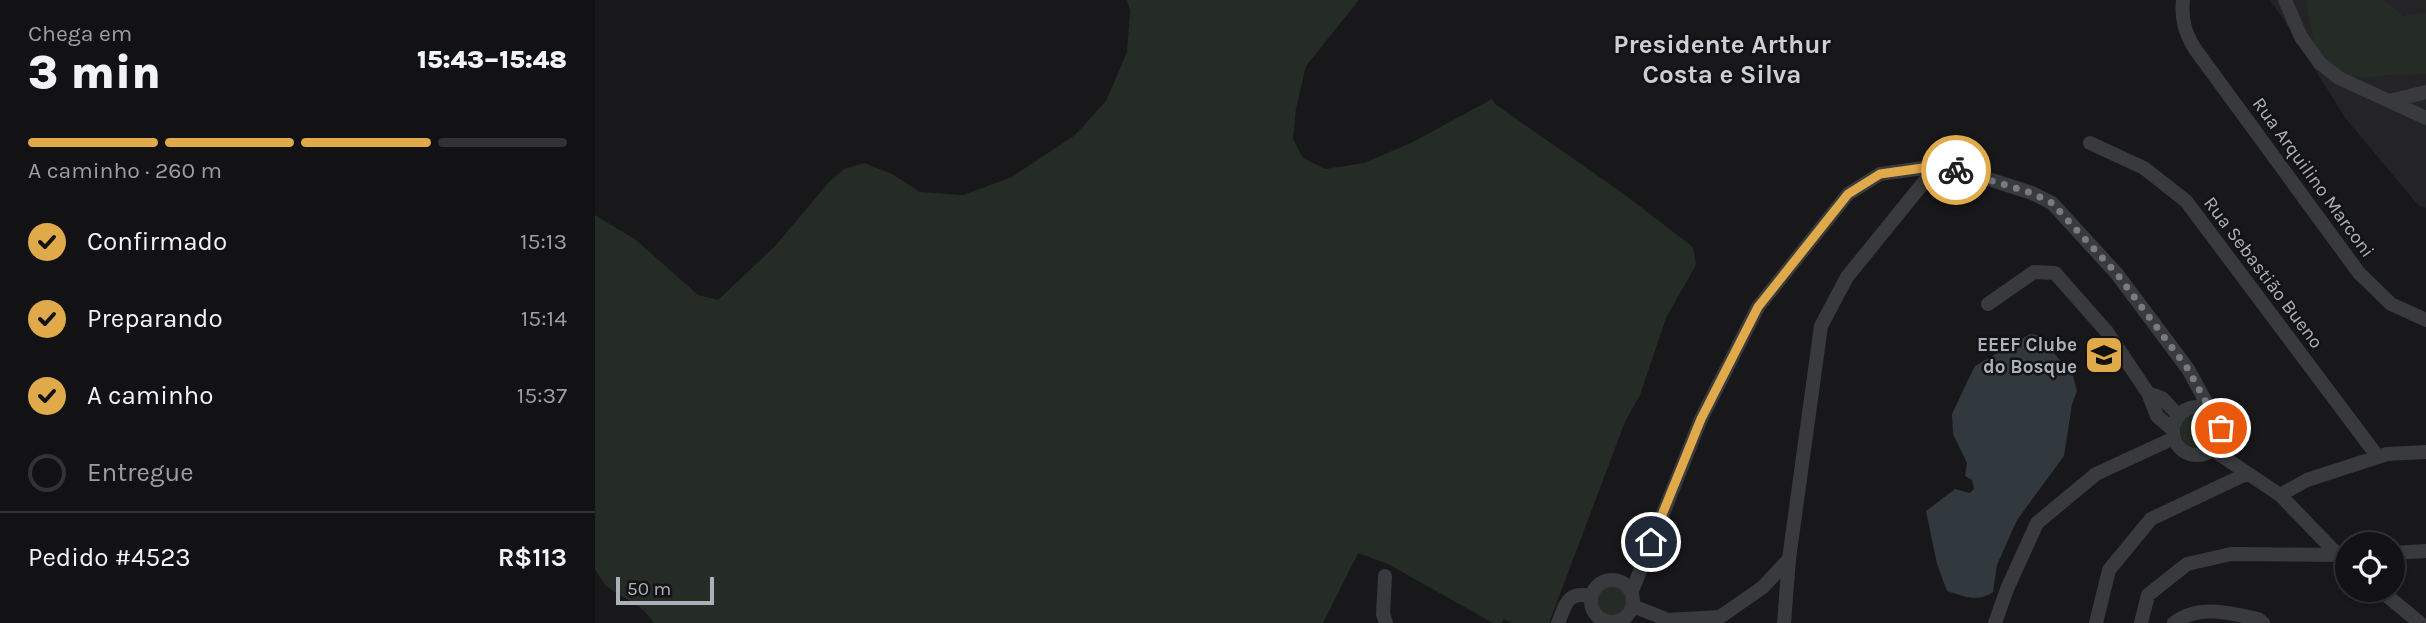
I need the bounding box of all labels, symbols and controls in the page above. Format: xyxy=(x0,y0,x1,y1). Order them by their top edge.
text: Chega em xyxy=(28,20,132,47)
district label: Presidente Arthur Costa e Silva xyxy=(1613,29,1831,90)
text: 15:43–15:48 xyxy=(417,44,567,75)
text: 3 min xyxy=(28,46,161,100)
street label: Rua Arquilino Marconi xyxy=(2248,93,2379,262)
courier xyxy=(1921,135,1991,205)
icon: bike xyxy=(1937,151,1975,189)
text: A caminho · 260 m xyxy=(28,157,222,184)
street label: Rua Sebastião Bueno xyxy=(2199,192,2327,353)
icon: check xyxy=(28,223,66,261)
text: Confirmado xyxy=(87,226,227,257)
text: 15:13 xyxy=(520,228,567,255)
icon: check xyxy=(28,300,66,338)
text: Preparando xyxy=(87,303,223,334)
text: 15:14 xyxy=(521,305,567,332)
place label: EEEF Clube do Bosque xyxy=(1977,334,2077,378)
school or university icon: EEEF Clube do Bosque xyxy=(2083,334,2125,376)
icon: check xyxy=(28,377,66,415)
text: A caminho xyxy=(87,380,214,411)
text: 15:37 xyxy=(517,382,567,409)
pin xyxy=(2191,398,2251,458)
icon: bag xyxy=(2202,409,2240,447)
text: Entregue xyxy=(87,457,194,488)
pin xyxy=(1621,512,1681,572)
icon: home xyxy=(1632,523,1670,561)
map controls xyxy=(2335,532,2405,602)
button: locate xyxy=(2335,532,2405,602)
text: Pedido #4523 xyxy=(28,542,191,573)
text: R$113 xyxy=(498,542,567,573)
scale bar xyxy=(616,574,714,606)
text: 50 m xyxy=(627,578,671,600)

